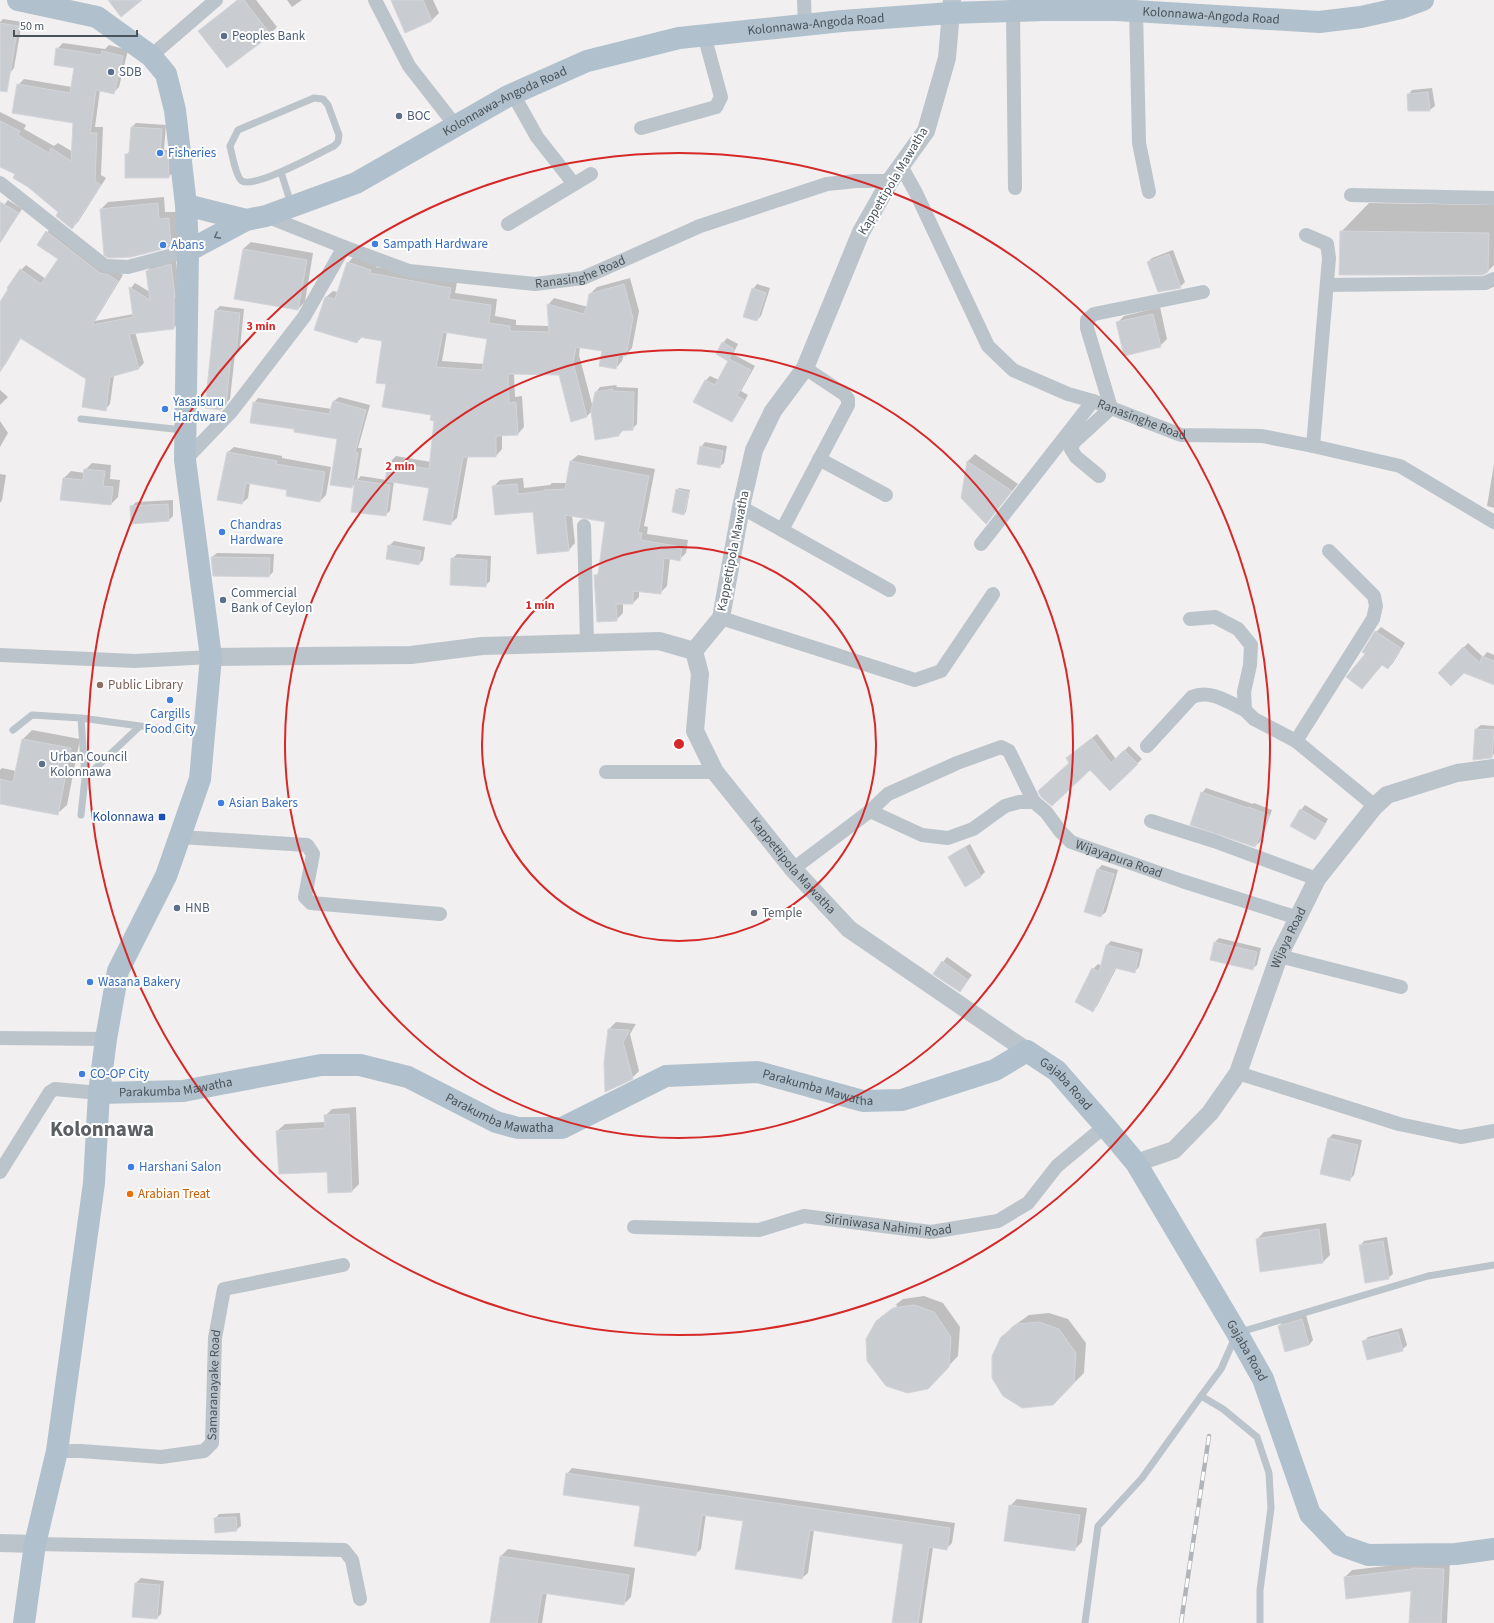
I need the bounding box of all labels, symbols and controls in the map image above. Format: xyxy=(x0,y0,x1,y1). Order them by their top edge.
street label: Kolonnawa-Angoda Road xyxy=(1142,3,1280,29)
street label: Kolonnawa-Angoda Road xyxy=(747,9,885,40)
scale bar xyxy=(14,12,137,38)
text: 50 m xyxy=(20,18,44,35)
place label: Peoples Bank xyxy=(232,27,306,45)
marker: Peoples Bank xyxy=(219,31,229,41)
street label: Kolonnawa-Angoda Road xyxy=(439,62,570,141)
place label: SDB xyxy=(119,63,142,81)
marker: SDB xyxy=(106,67,116,77)
place label: BOC xyxy=(407,107,431,125)
marker: BOC xyxy=(394,111,404,121)
street label: Kappettipola Mawatha xyxy=(854,124,932,238)
place label: Fisheries xyxy=(168,144,217,162)
marker: Fisheries xyxy=(155,148,165,158)
one-way arrow xyxy=(214,231,221,238)
place label: Sampath Hardware xyxy=(383,235,488,253)
place label: Abans xyxy=(171,236,205,254)
marker: Sampath Hardware xyxy=(370,239,380,249)
marker: Abans xyxy=(158,240,168,250)
street label: Ranasinghe Road xyxy=(534,251,628,293)
text: 3 min xyxy=(246,318,276,335)
place label: Yasaisuru Hardware xyxy=(172,393,226,426)
street label: Ranasinghe Road xyxy=(1095,395,1186,444)
marker: Yasaisuru Hardware xyxy=(160,404,170,414)
text: 2 min xyxy=(385,458,415,475)
street label: Kappettipola Mawatha xyxy=(712,489,754,613)
place label: Chandras Hardware xyxy=(230,516,283,549)
marker: Chandras Hardware xyxy=(217,527,227,537)
place label: Commercial Bank of Ceylon xyxy=(231,584,312,617)
marker: Commercial Bank of Ceylon xyxy=(218,595,228,605)
text: 1 min xyxy=(525,597,555,614)
place label: Public Library xyxy=(108,676,183,694)
marker: Public Library xyxy=(95,680,105,690)
marker: Cargills Food City xyxy=(165,695,175,705)
place label: Cargills Food City xyxy=(144,705,196,738)
centre of rings xyxy=(672,737,686,751)
place label: Urban Council Kolonnawa xyxy=(50,748,127,781)
marker: Urban Council Kolonnawa xyxy=(37,759,47,769)
place label: Asian Bakers xyxy=(229,794,299,812)
marker: Asian Bakers xyxy=(216,798,226,808)
place label: Kolonnawa xyxy=(93,808,154,826)
marker: Kolonnawa xyxy=(157,812,167,822)
street label: Kappettipola Mawatha xyxy=(746,813,840,918)
street label: Wijayapura Road xyxy=(1073,835,1165,882)
place label: HNB xyxy=(185,899,210,917)
marker: HNB xyxy=(172,903,182,913)
place label: Temple xyxy=(762,904,802,922)
street label: Wijaya Road xyxy=(1266,904,1311,971)
marker: Temple xyxy=(749,908,759,918)
place label: Wasana Bakery xyxy=(98,973,181,991)
marker: Wasana Bakery xyxy=(85,977,95,987)
street label: Gajaba Road xyxy=(1036,1053,1096,1114)
place label: CO-OP City xyxy=(90,1065,149,1083)
street label: Parakumba Mawatha xyxy=(760,1065,873,1110)
marker: CO-OP City xyxy=(77,1069,87,1079)
street label: Parakumba Mawatha xyxy=(119,1073,234,1102)
street label: Parakumba Mawatha xyxy=(442,1089,553,1137)
district label: Kolonnawa xyxy=(50,1114,154,1144)
place label: Harshani Salon xyxy=(139,1158,221,1176)
marker: Harshani Salon xyxy=(126,1162,136,1172)
place label: Arabian Treat xyxy=(138,1185,211,1203)
marker: Arabian Treat xyxy=(125,1189,135,1199)
street label: Siriniwasa Nahimi Road xyxy=(823,1210,953,1241)
street label: Gajaba Road xyxy=(1222,1316,1272,1385)
street label: Samaranayake Road xyxy=(203,1328,225,1441)

